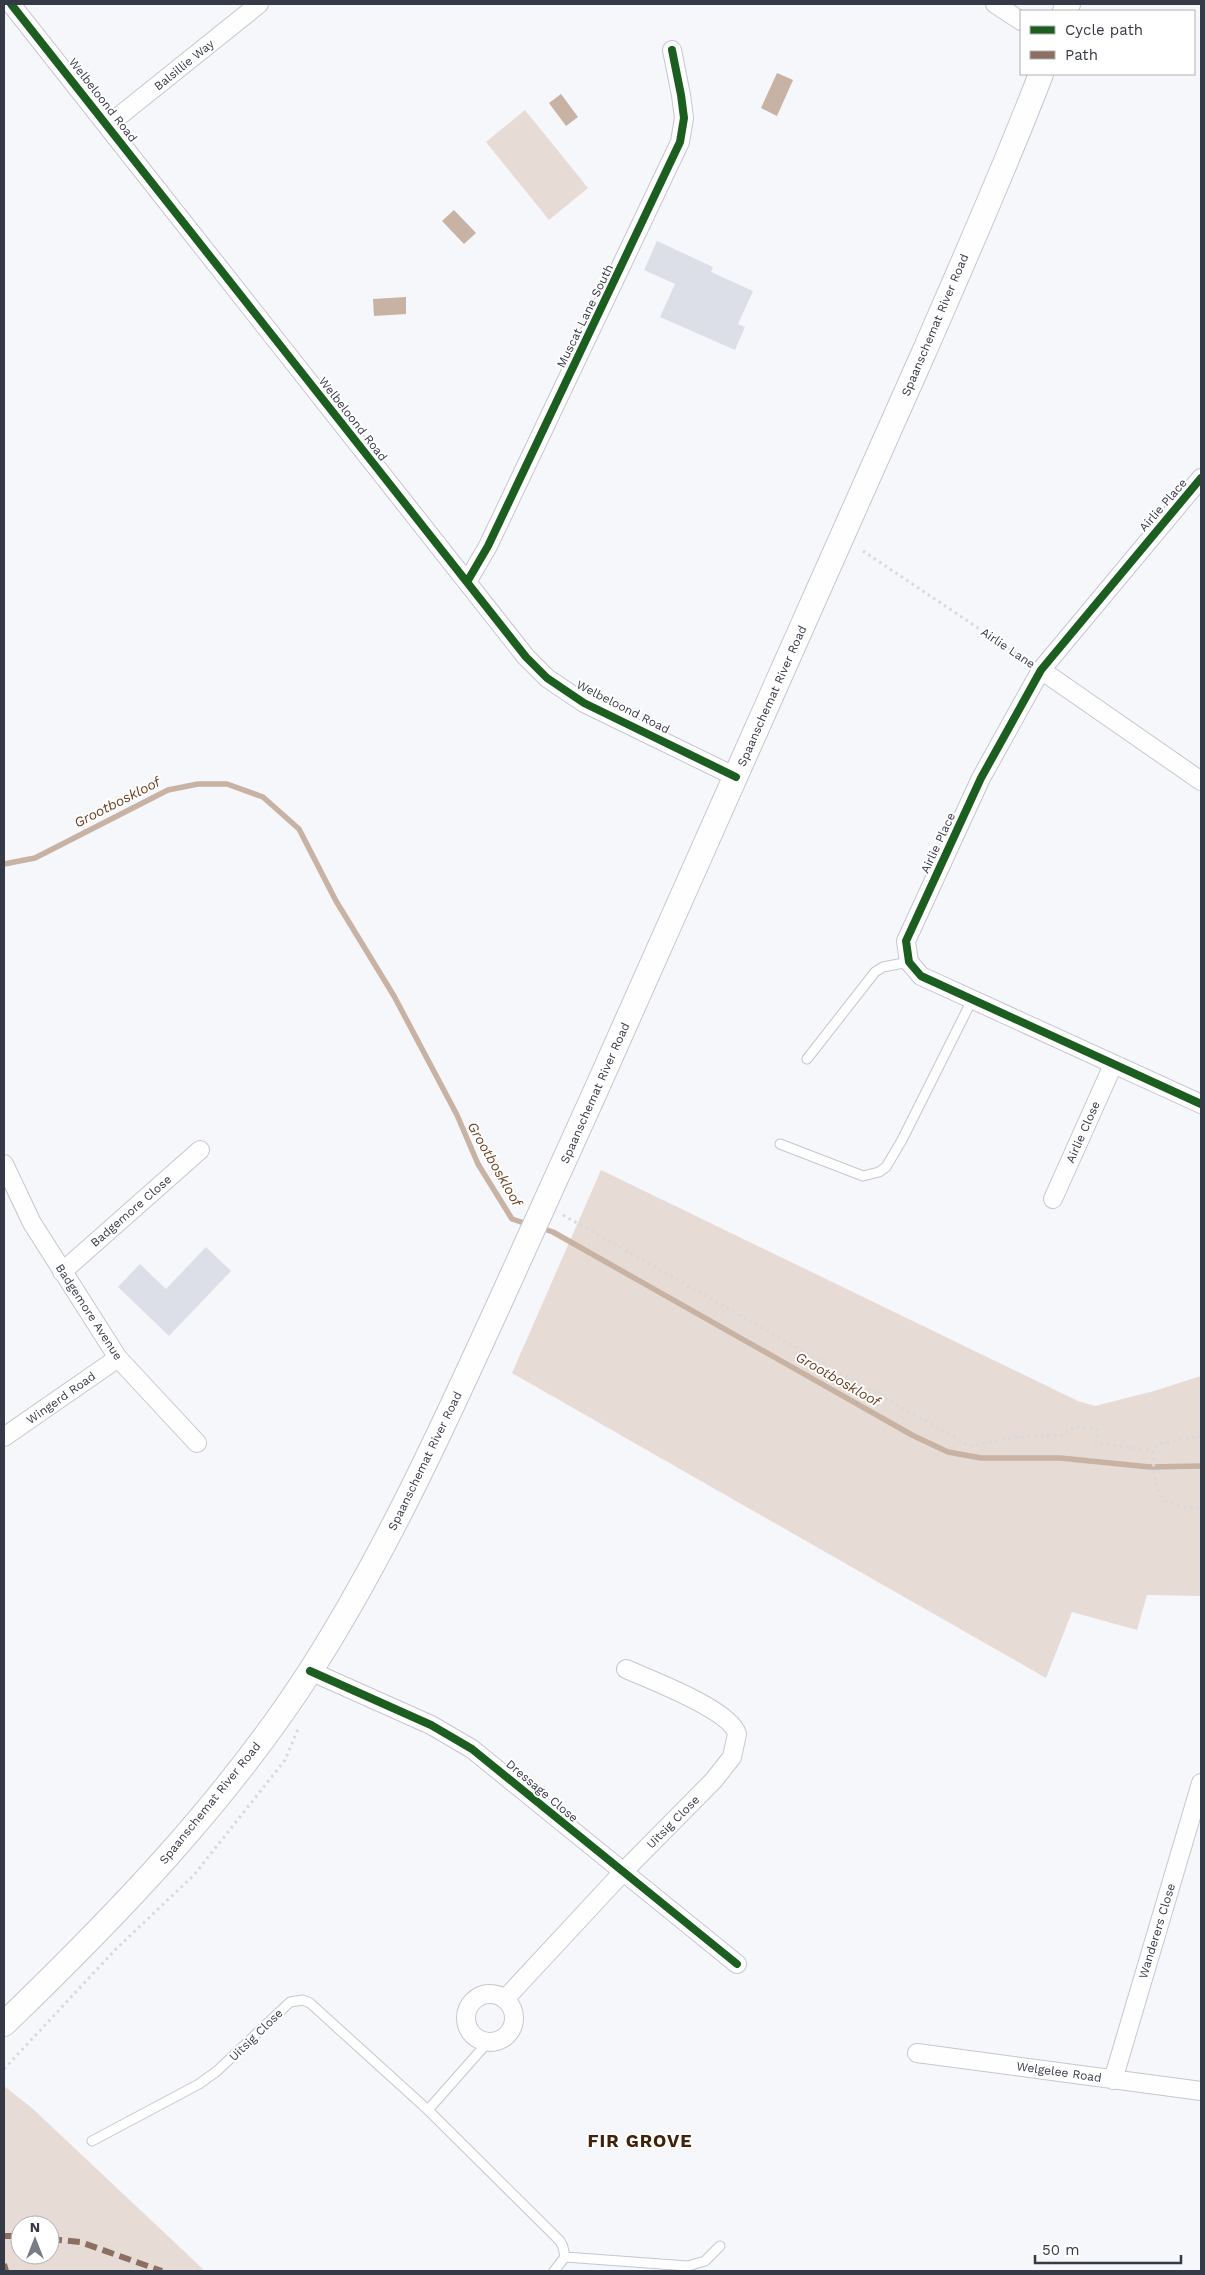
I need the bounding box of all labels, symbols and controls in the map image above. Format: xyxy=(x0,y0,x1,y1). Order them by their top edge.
legend xyxy=(1020,10,1195,75)
text: Cycle path xyxy=(1065,21,1143,39)
street label: Balsillie Way xyxy=(151,36,217,93)
text: Path xyxy=(1065,46,1098,64)
street label: Welbeloond Road xyxy=(66,55,140,145)
street label: Spaanschemat River Road xyxy=(899,252,971,398)
street label: Muscat Lane South xyxy=(554,262,616,370)
street label: Welbeloond Road xyxy=(316,374,390,464)
street label: Airlie Place xyxy=(1136,476,1190,534)
street label: Spaanschemat River Road xyxy=(734,623,810,769)
street label: Airlie Lane xyxy=(978,625,1038,671)
street label: Welbeloond Road xyxy=(574,677,672,737)
water label: Grootboskloof xyxy=(71,773,164,831)
street label: Airlie Place xyxy=(918,810,958,876)
street label: Spaanschemat River Road xyxy=(557,1020,633,1166)
street label: Airlie Close xyxy=(1063,1099,1103,1165)
water label: Grootboskloof xyxy=(464,1119,526,1210)
street label: Badgemore Close xyxy=(88,1172,174,1250)
street label: Badgemore Avenue xyxy=(53,1261,125,1363)
water label: Grootboskloof xyxy=(793,1348,884,1410)
street label: Wingerd Road xyxy=(24,1369,98,1427)
street label: Spaanschemat River Road xyxy=(385,1389,465,1533)
street label: Spaanschemat River Road xyxy=(156,1739,264,1867)
street label: Dressage Close xyxy=(503,1757,581,1825)
street label: Uitsig Close xyxy=(644,1793,702,1851)
street label: Wanderers Close xyxy=(1136,1882,1178,1980)
street label: Uitsig Close xyxy=(226,2006,286,2064)
street label: Welgelee Road xyxy=(1015,2059,1103,2085)
district label: FIR GROVE xyxy=(587,2130,693,2151)
north arrow xyxy=(10,2215,60,2265)
text: N xyxy=(30,2219,40,2235)
scale bar xyxy=(1035,2232,1181,2264)
text: 50 m xyxy=(1042,2241,1079,2259)

